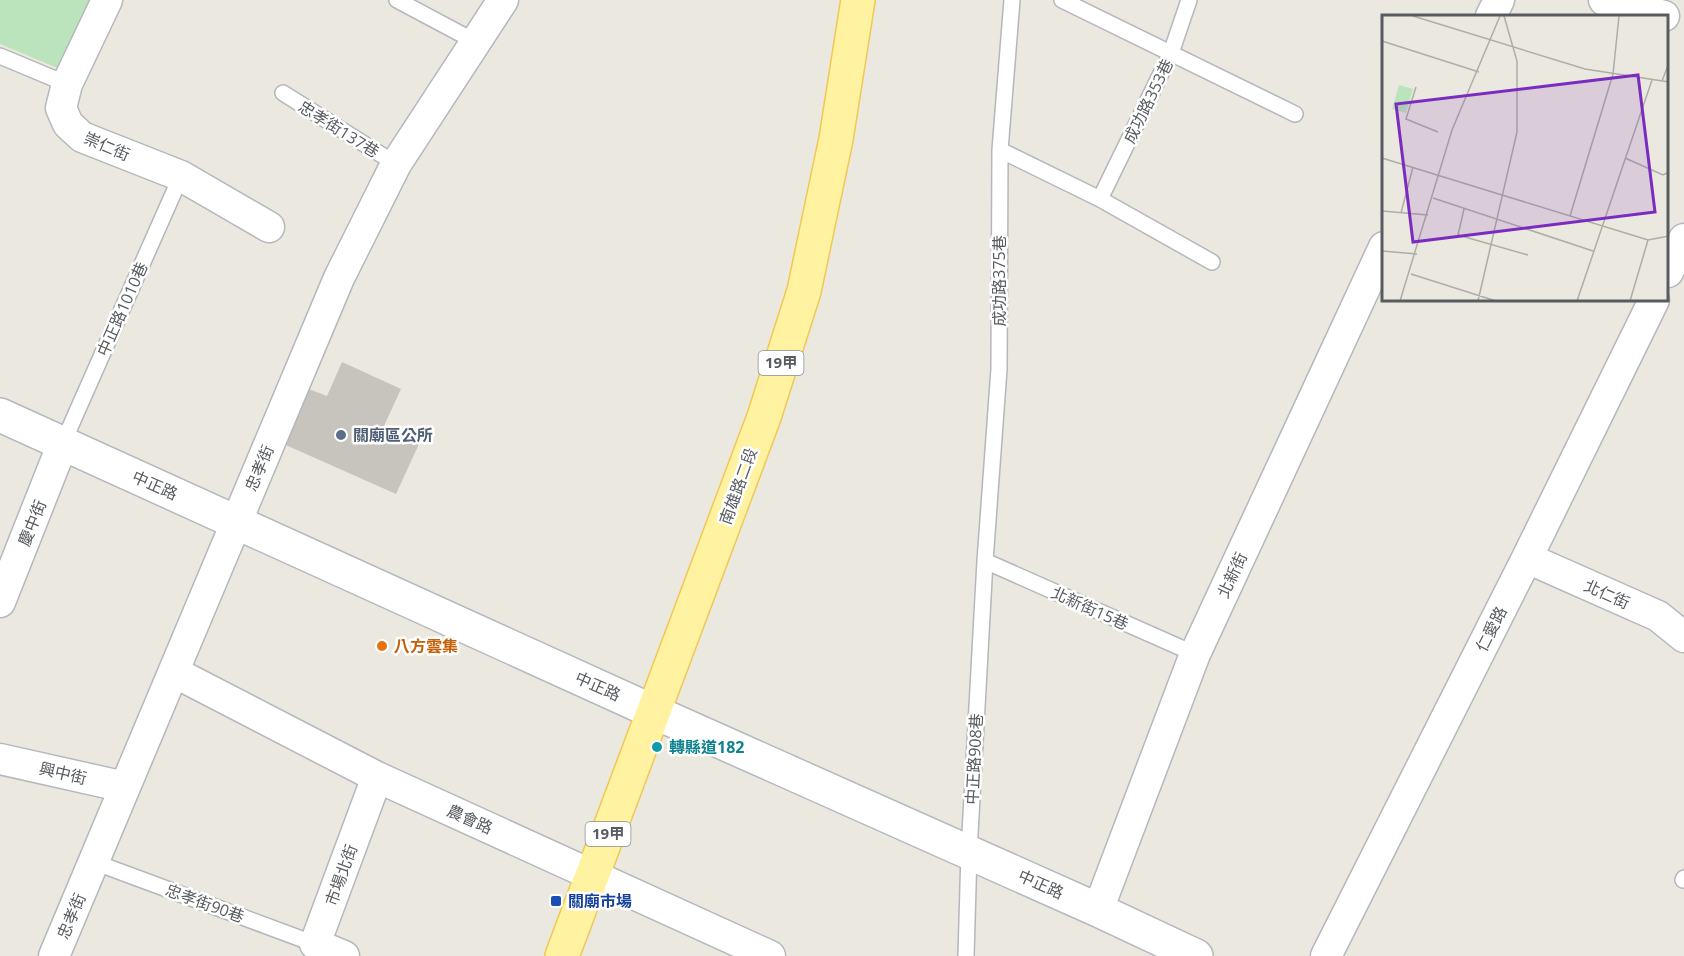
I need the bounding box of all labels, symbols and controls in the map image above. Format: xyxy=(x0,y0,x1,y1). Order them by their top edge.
inset map xyxy=(1382,15,1669,302)
street label: 成功路353巷 xyxy=(1118,55,1178,147)
street label: 忠孝街137巷 xyxy=(294,95,384,163)
street label: 崇仁街 xyxy=(81,126,133,166)
street label: 成功路375巷 xyxy=(988,235,1010,327)
street label: 中正路1010巷 xyxy=(91,259,153,359)
road number: 19甲 xyxy=(758,351,804,375)
place label: 關廟區公所 xyxy=(353,424,433,446)
marker: 關廟區公所 xyxy=(334,428,348,442)
street label: 忠孝街 xyxy=(239,442,279,494)
street label: 南雄路二段 xyxy=(714,445,762,527)
street label: 中正路 xyxy=(129,465,181,505)
street label: 慶中街 xyxy=(13,497,51,549)
street label: 北新街 xyxy=(1212,549,1252,601)
street label: 北仁街 xyxy=(1581,574,1633,614)
street label: 北新街15巷 xyxy=(1048,581,1132,635)
street label: 仁愛路 xyxy=(1470,603,1512,655)
place label: 八方雲集 xyxy=(394,635,458,657)
marker: 八方雲集 xyxy=(375,639,389,653)
street label: 中正路 xyxy=(572,666,624,706)
street label: 中正路908巷 xyxy=(961,713,987,805)
place label: 轉縣道182 xyxy=(669,736,744,758)
marker: 轉縣道182 xyxy=(650,740,664,754)
street label: 興中街 xyxy=(37,757,89,789)
street label: 農會路 xyxy=(444,799,496,839)
road number: 19甲 xyxy=(586,822,630,846)
street label: 市場北街 xyxy=(320,841,362,909)
street label: 中正路 xyxy=(1015,864,1067,904)
street label: 忠孝街90巷 xyxy=(163,879,247,927)
street label: 忠孝街 xyxy=(51,890,91,942)
place label: 關廟市場 xyxy=(568,890,632,912)
marker: 關廟市場 xyxy=(549,894,563,908)

